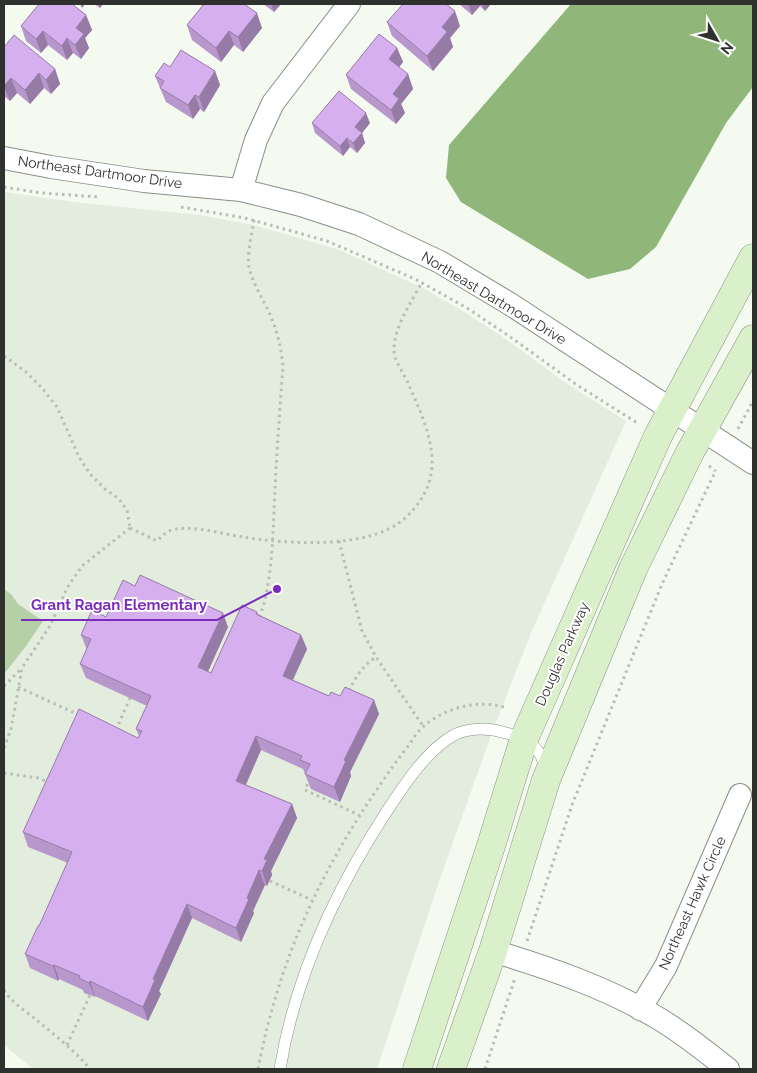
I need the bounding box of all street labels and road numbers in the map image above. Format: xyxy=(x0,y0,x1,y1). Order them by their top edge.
street label: Northeast Dartmoor Drive xyxy=(17,153,183,191)
street label: Northeast Dartmoor Drive xyxy=(419,248,569,348)
street label: Douglas Parkway xyxy=(532,599,592,708)
street label: Northeast Hawk Circle xyxy=(655,834,729,972)

